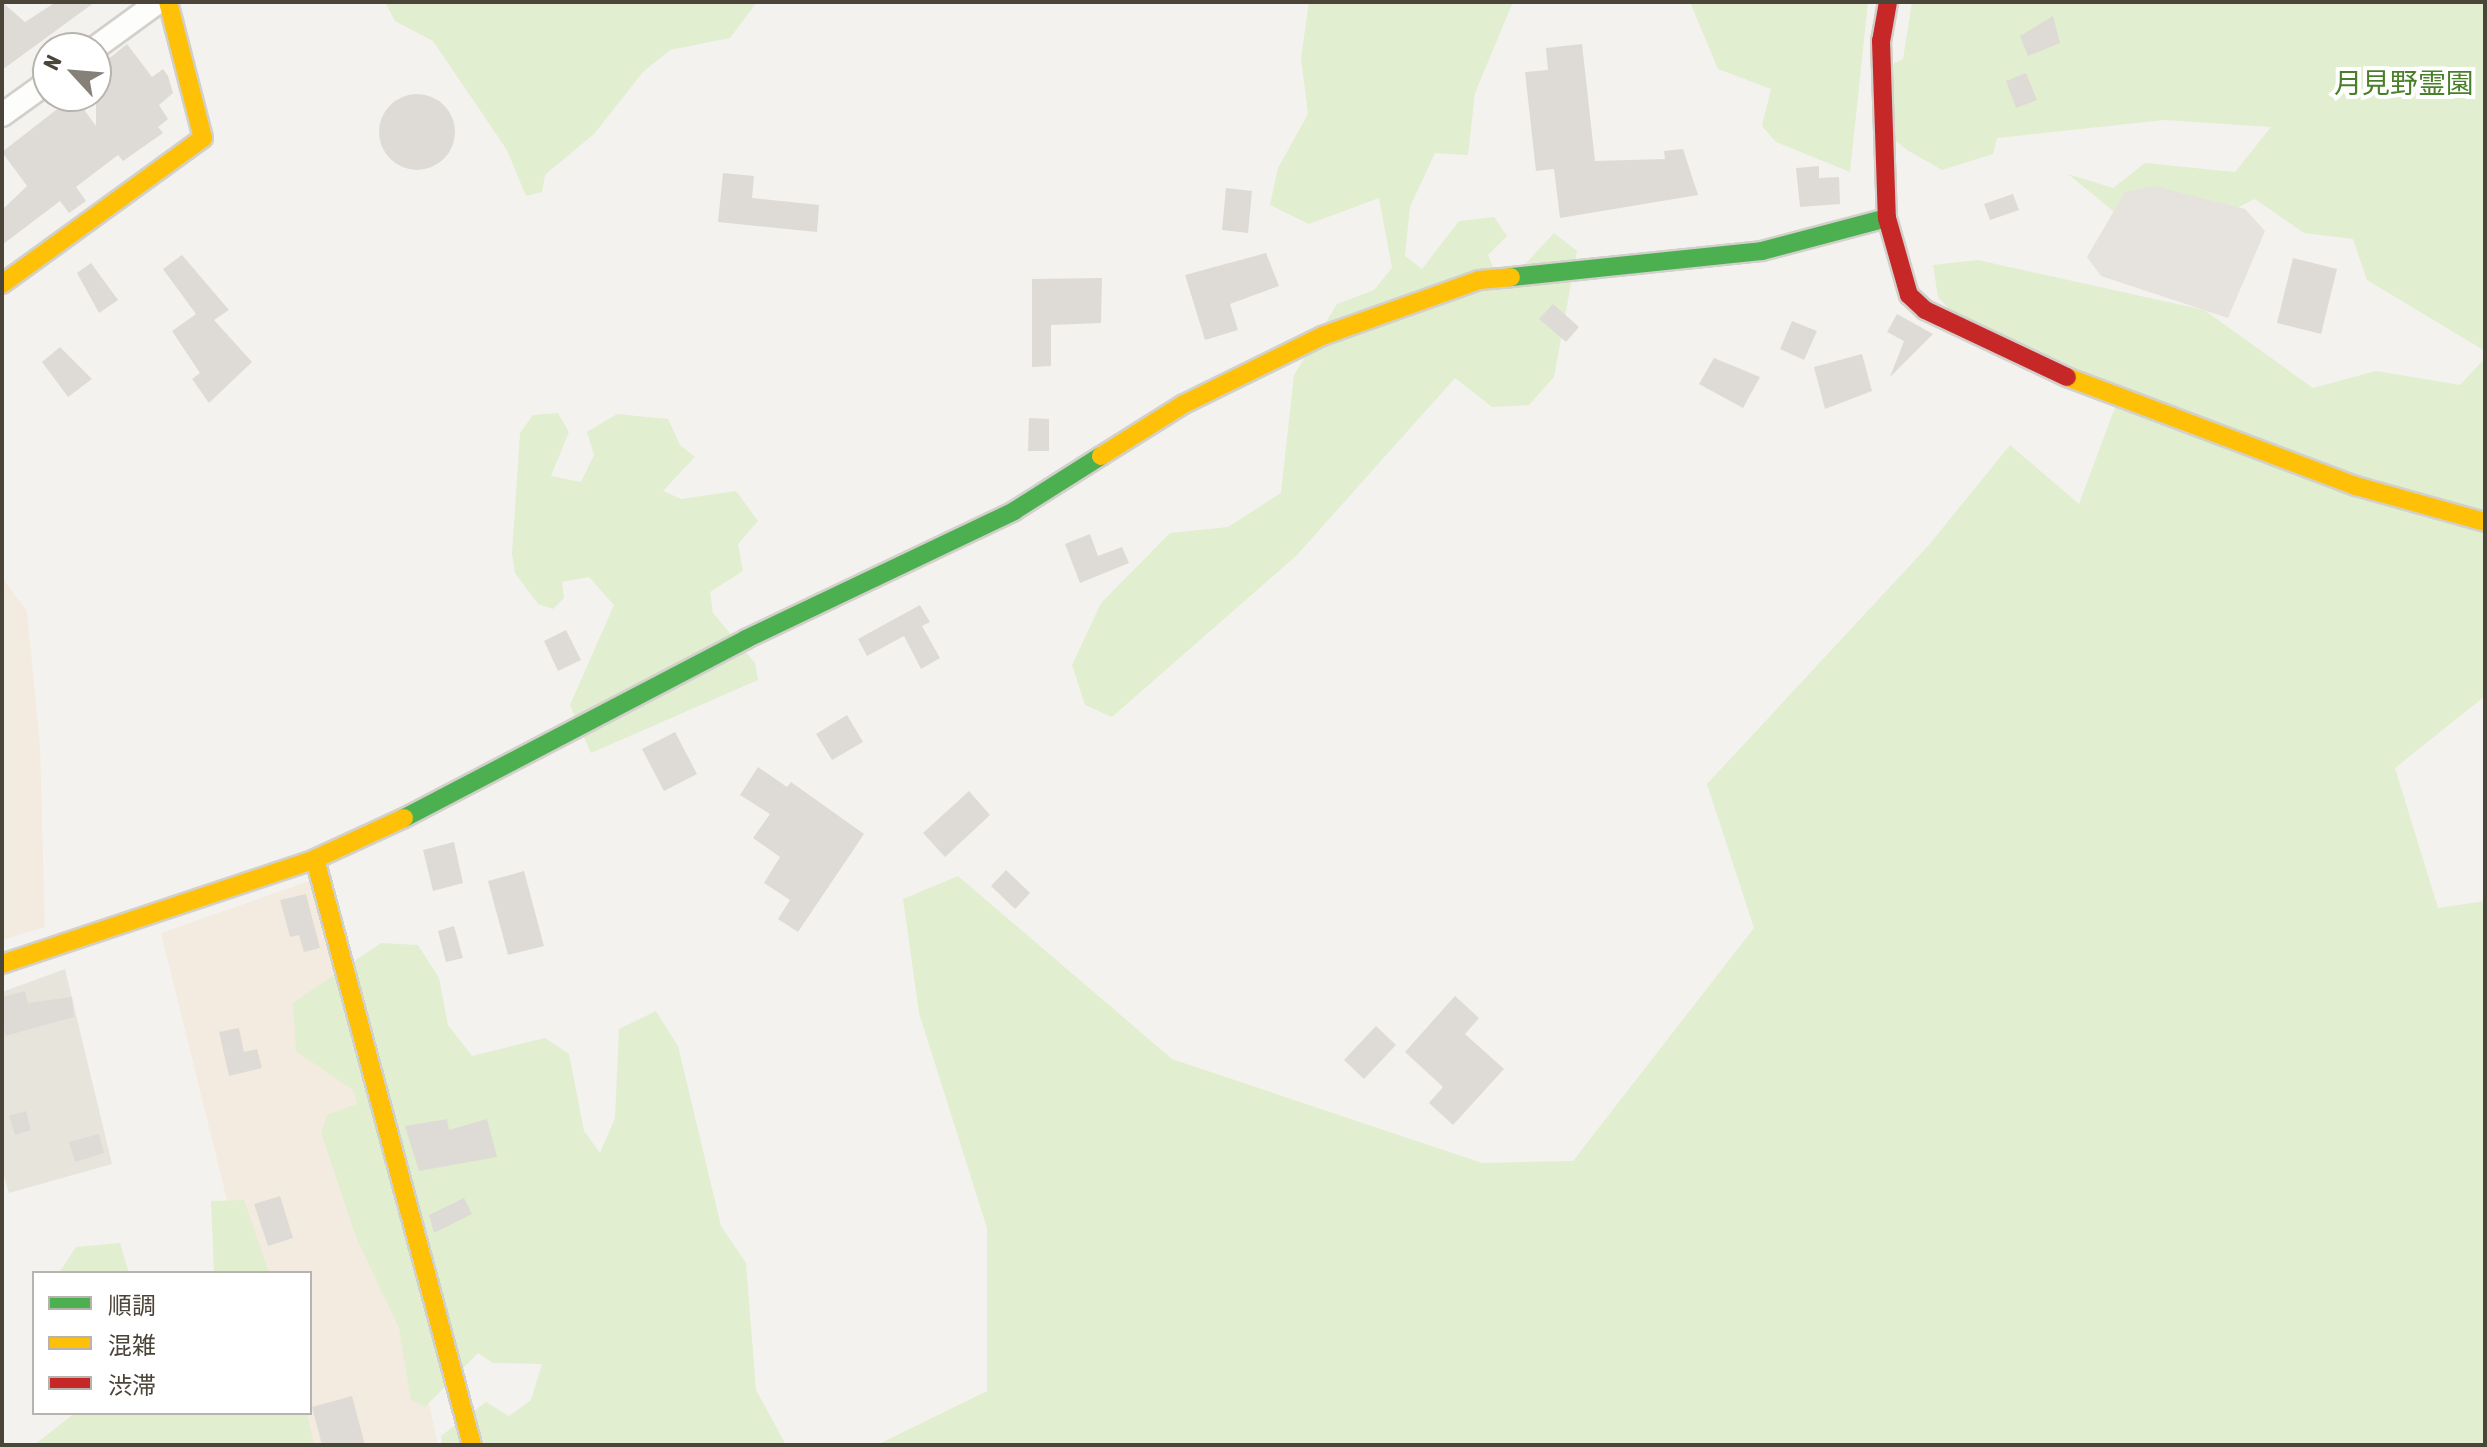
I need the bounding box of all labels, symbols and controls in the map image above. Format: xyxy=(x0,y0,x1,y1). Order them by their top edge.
north arrow xyxy=(32,32,112,112)
text: N xyxy=(38,51,67,74)
park label: 月見野霊園 xyxy=(2334,66,2474,100)
legend xyxy=(32,1271,312,1415)
text: 順調 xyxy=(108,1292,156,1319)
text: 混雑 xyxy=(108,1332,156,1359)
text: 渋滞 xyxy=(108,1372,156,1399)

